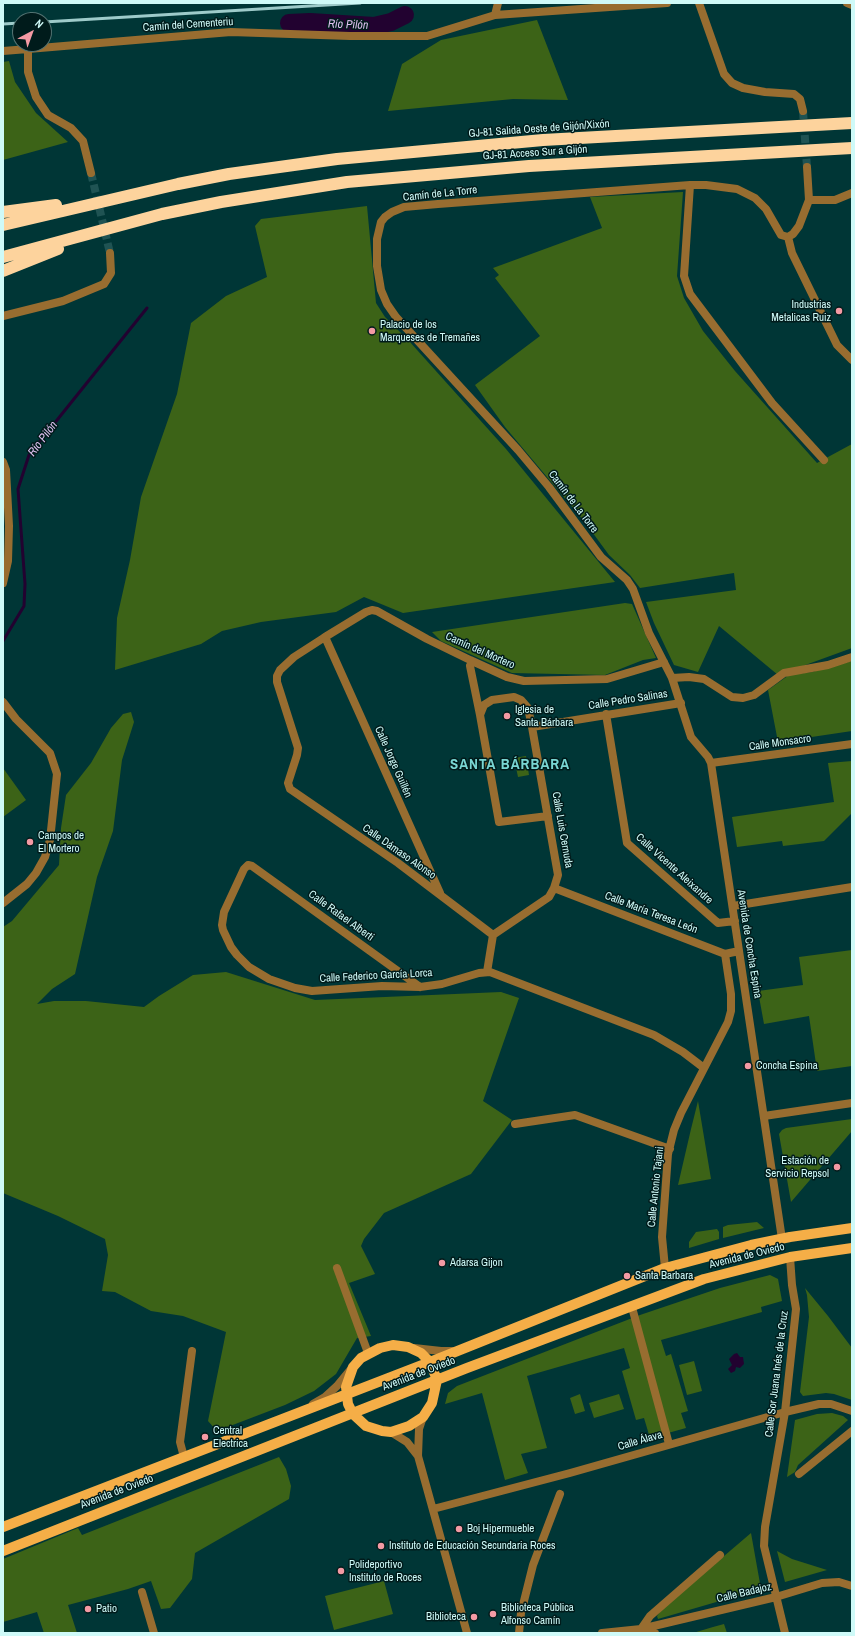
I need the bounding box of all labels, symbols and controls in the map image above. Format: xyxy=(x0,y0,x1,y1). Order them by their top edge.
north arrow xyxy=(12,12,52,52)
street label: Camín del Cementeriu xyxy=(142,15,234,35)
text: N xyxy=(32,16,46,31)
water label: Río Pilón xyxy=(328,17,368,33)
street label: GJ-81 Salida Oeste de Gijón/Xixón xyxy=(468,117,610,141)
street label: GJ-81 Acceso Sur a Gijón xyxy=(482,143,588,163)
street label: Camín de La Torre xyxy=(402,184,478,204)
place label: Industrias Metalicas Ruiz xyxy=(771,298,831,324)
marker: Industrias Metalicas Ruiz xyxy=(834,306,844,316)
place label: Palacio de los Marqueses de Tremañes xyxy=(380,318,480,344)
marker: Palacio de los Marqueses de Tremañes xyxy=(367,326,377,336)
water label: Río Pilón xyxy=(25,419,61,459)
street label: Camín de La Torre xyxy=(545,468,601,536)
street label: Camín del Mortero xyxy=(443,630,517,672)
street label: Calle Pedro Salinas xyxy=(588,687,668,713)
place label: Iglesia de Santa Bárbara xyxy=(515,703,573,729)
marker: Iglesia de Santa Bárbara xyxy=(502,711,512,721)
street label: Calle Jorge Guillén xyxy=(371,724,415,800)
street label: Calle Monsacro xyxy=(748,732,812,754)
district label: SANTA BÁRBARA xyxy=(450,756,570,774)
street label: Calle Luis Cernuda xyxy=(549,791,575,869)
street label: Calle Dámaso Alonso xyxy=(360,822,438,882)
place label: Campos de El Mortero xyxy=(38,829,84,855)
street label: Calle Vicente Aleixandre xyxy=(633,831,715,907)
marker: Campos de El Mortero xyxy=(25,837,35,847)
street label: Calle Rafael Alberti xyxy=(306,888,376,944)
street label: Calle María Teresa León xyxy=(603,889,699,937)
street label: Avenida de Concha Espina xyxy=(734,889,764,999)
street label: Calle Federico García Lorca xyxy=(319,966,433,986)
place label: Concha Espina xyxy=(756,1059,818,1073)
marker: Concha Espina xyxy=(743,1061,753,1071)
street label: Calle Antonio Tajani xyxy=(645,1146,667,1228)
place label: Estación de Servicio Repsol xyxy=(765,1154,829,1180)
marker: Estación de Servicio Repsol xyxy=(832,1162,842,1172)
street label: Avenida de Oviedo xyxy=(708,1240,786,1272)
place label: Adarsa Gijon xyxy=(450,1256,503,1270)
marker: Adarsa Gijon xyxy=(437,1258,447,1268)
place label: Santa Barbara xyxy=(635,1269,693,1283)
marker: Santa Barbara xyxy=(622,1271,632,1281)
street label: Calle Sor Juana Inés de la Cruz xyxy=(763,1310,791,1438)
street label: Avenida de Oviedo xyxy=(381,1354,457,1394)
place label: Central Electrica xyxy=(213,1424,248,1450)
street label: Calle Álava xyxy=(616,1428,664,1454)
marker: Central Electrica xyxy=(200,1432,210,1442)
street label: Avenida de Oviedo xyxy=(79,1472,155,1512)
place label: Boj Hipermueble xyxy=(467,1522,534,1536)
marker: Boj Hipermueble xyxy=(454,1524,464,1534)
place label: Instituto de Educación Secundaria Roces xyxy=(389,1539,555,1553)
marker: Instituto de Educación Secundaria Roces xyxy=(376,1541,386,1551)
place label: Polideportivo Instituto de Roces xyxy=(349,1558,422,1584)
marker: Polideportivo Instituto de Roces xyxy=(336,1566,346,1576)
street label: Calle Badajoz xyxy=(715,1580,773,1606)
place label: Biblioteca Pública Alfonso Camín xyxy=(501,1601,574,1627)
place label: Patio xyxy=(96,1602,117,1616)
marker: Patio xyxy=(83,1604,93,1614)
marker: Biblioteca Pública Alfonso Camín xyxy=(488,1609,498,1619)
place label: Biblioteca xyxy=(426,1610,466,1624)
marker: Biblioteca xyxy=(469,1612,479,1622)

